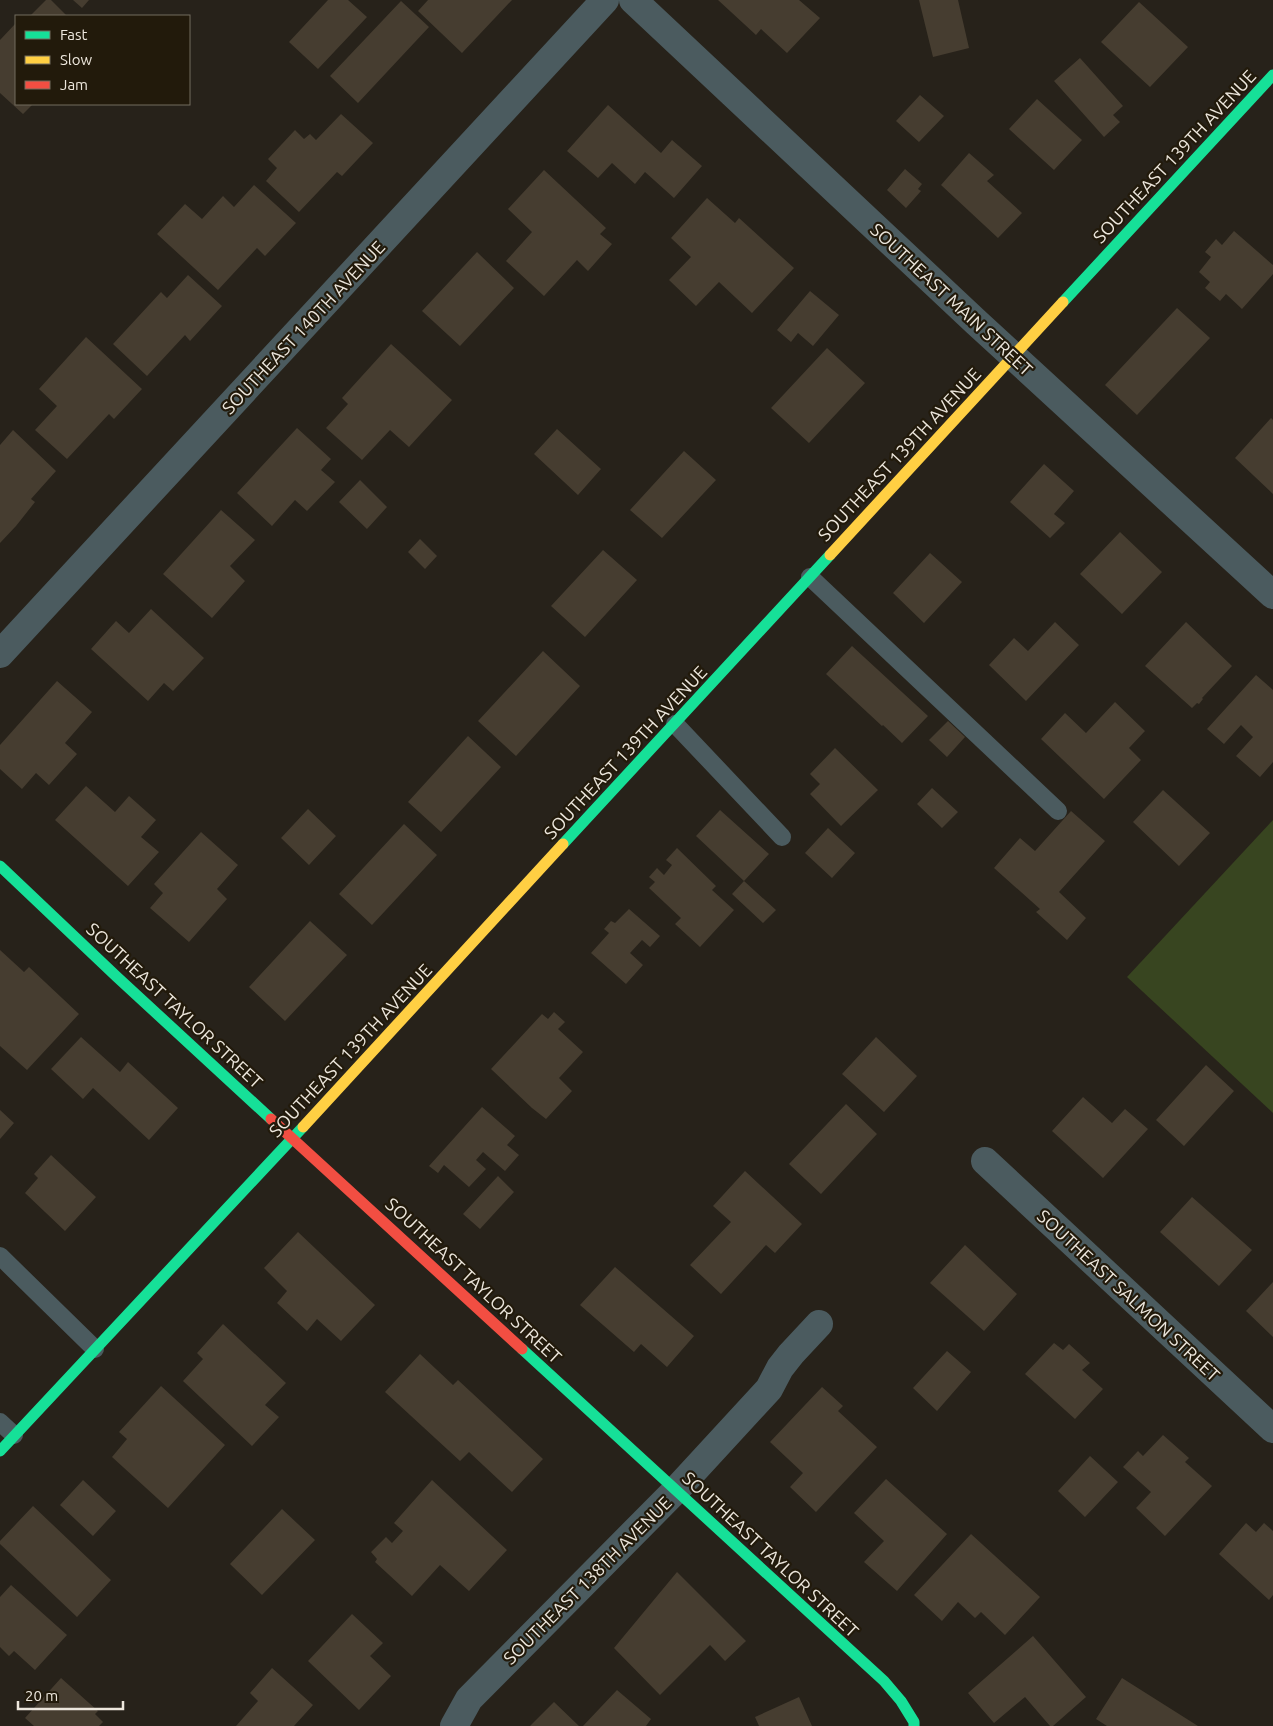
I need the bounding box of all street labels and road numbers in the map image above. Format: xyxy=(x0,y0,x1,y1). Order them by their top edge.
street label: SOUTHEAST 139TH AVENUE xyxy=(1089,66,1259,246)
street label: SOUTHEAST MAIN STREET xyxy=(867,219,1037,379)
street label: SOUTHEAST 140TH AVENUE xyxy=(218,237,388,417)
street label: SOUTHEAST 139TH AVENUE xyxy=(814,364,984,544)
street label: SOUTHEAST 139TH AVENUE xyxy=(540,662,710,842)
street label: SOUTHEAST TAYLOR STREET xyxy=(83,918,267,1092)
street label: SOUTHEAST 139TH AVENUE xyxy=(265,960,435,1140)
street label: SOUTHEAST TAYLOR STREET xyxy=(382,1193,566,1367)
street label: SOUTHEAST SALMON STREET xyxy=(1034,1205,1224,1385)
street label: SOUTHEAST TAYLOR STREET xyxy=(679,1467,863,1641)
street label: SOUTHEAST 138TH AVENUE xyxy=(499,1492,675,1668)

